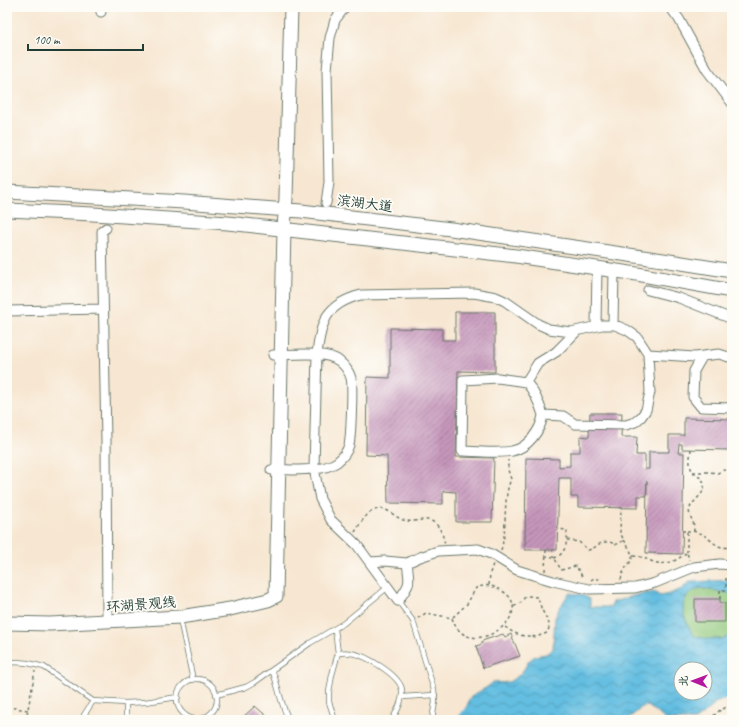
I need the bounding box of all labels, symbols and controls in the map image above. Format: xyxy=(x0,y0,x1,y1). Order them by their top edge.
scale bar xyxy=(28,26,143,52)
text: 100 m xyxy=(34,32,61,48)
street label: 滨湖大道 xyxy=(336,192,394,215)
street label: 环湖景观线 xyxy=(106,594,177,615)
north arrow xyxy=(673,661,713,701)
text: 北 xyxy=(676,675,690,686)

